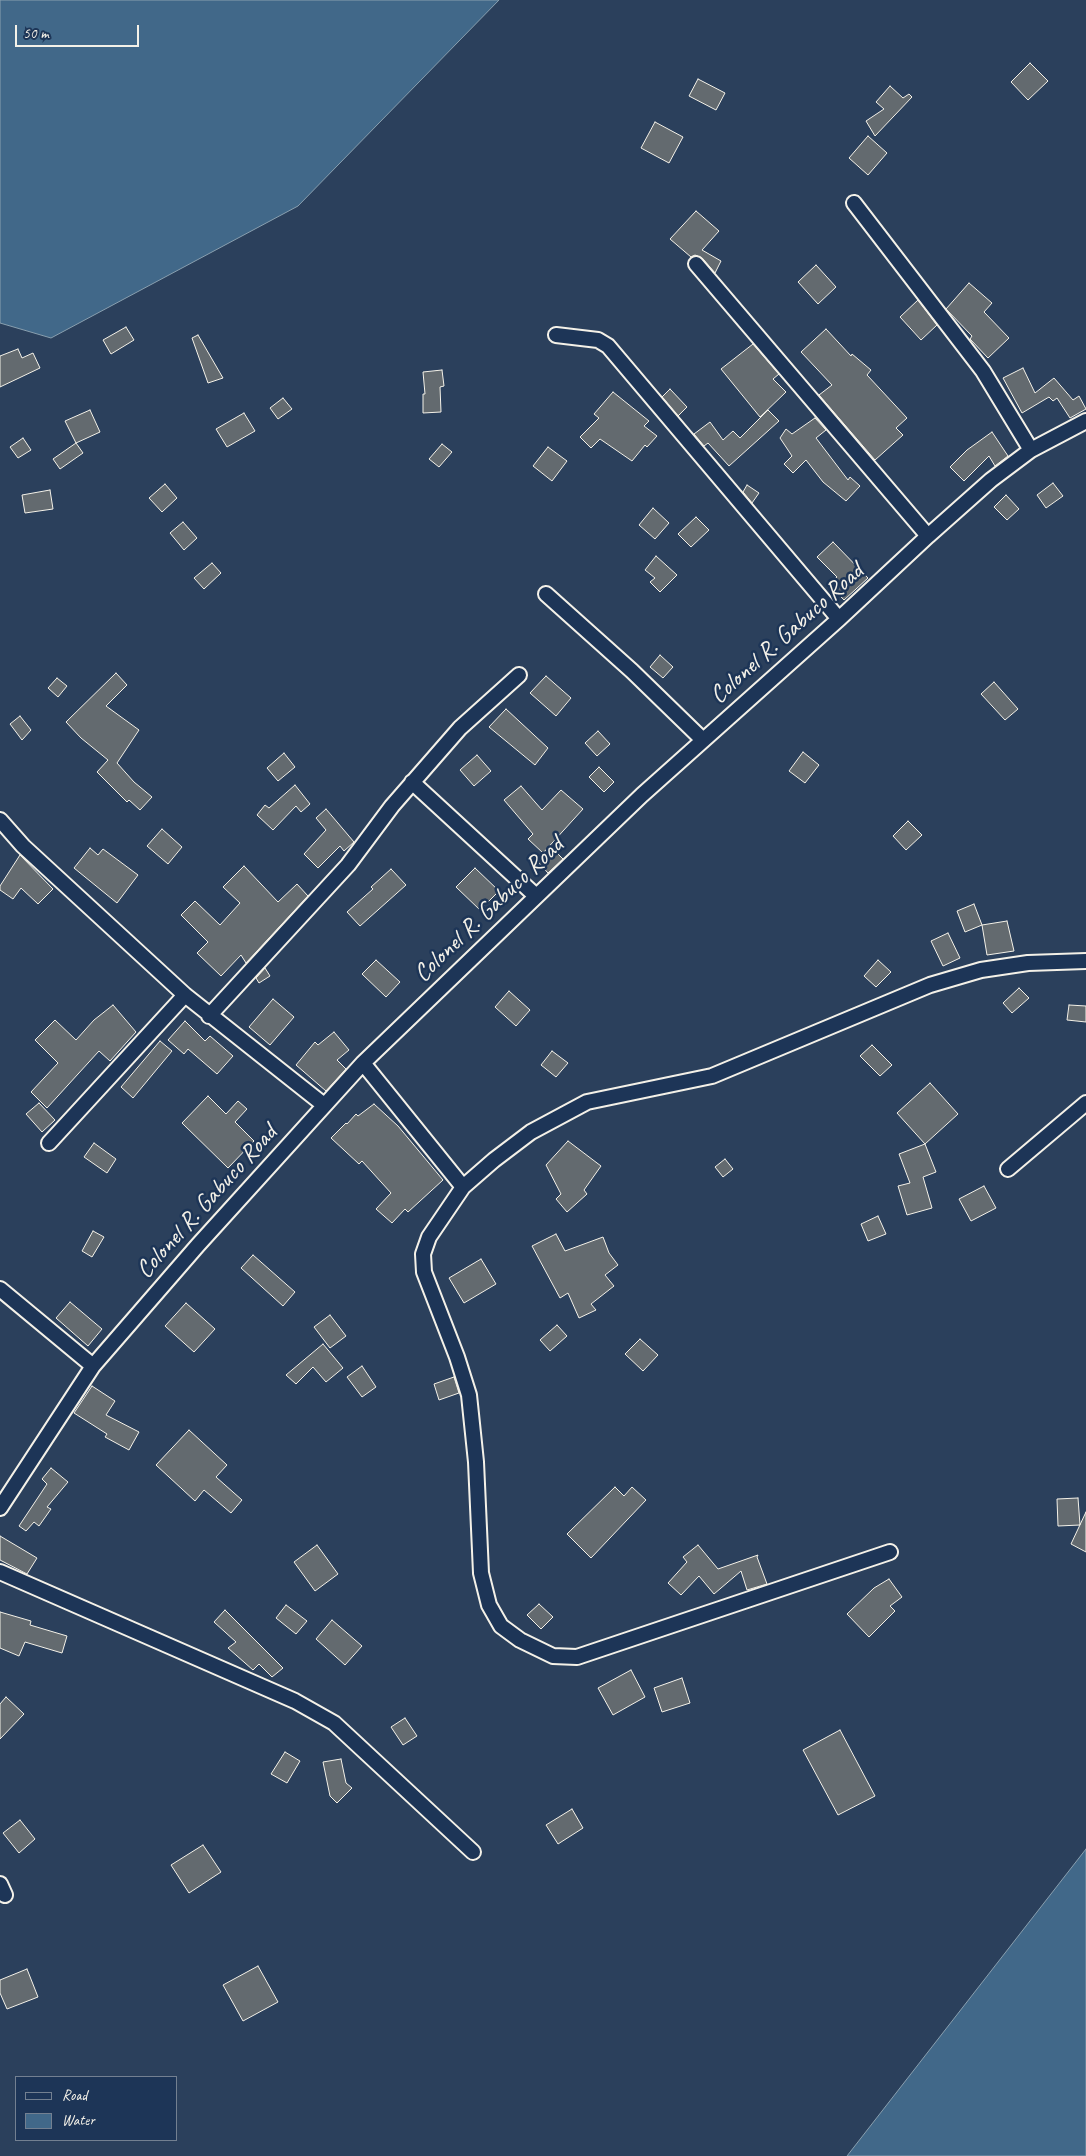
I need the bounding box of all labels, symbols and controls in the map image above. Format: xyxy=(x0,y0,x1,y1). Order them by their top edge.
scale bar xyxy=(18,15,141,47)
text: 50 m xyxy=(23,24,49,43)
street label: Colonel R. Gabuco Road xyxy=(704,557,870,711)
street label: Colonel R. Gabuco Road xyxy=(408,831,570,989)
street label: Colonel R. Gabuco Road xyxy=(130,1119,284,1285)
legend xyxy=(15,2076,178,2141)
text: Road xyxy=(62,2086,87,2105)
text: Water xyxy=(62,2111,95,2130)

